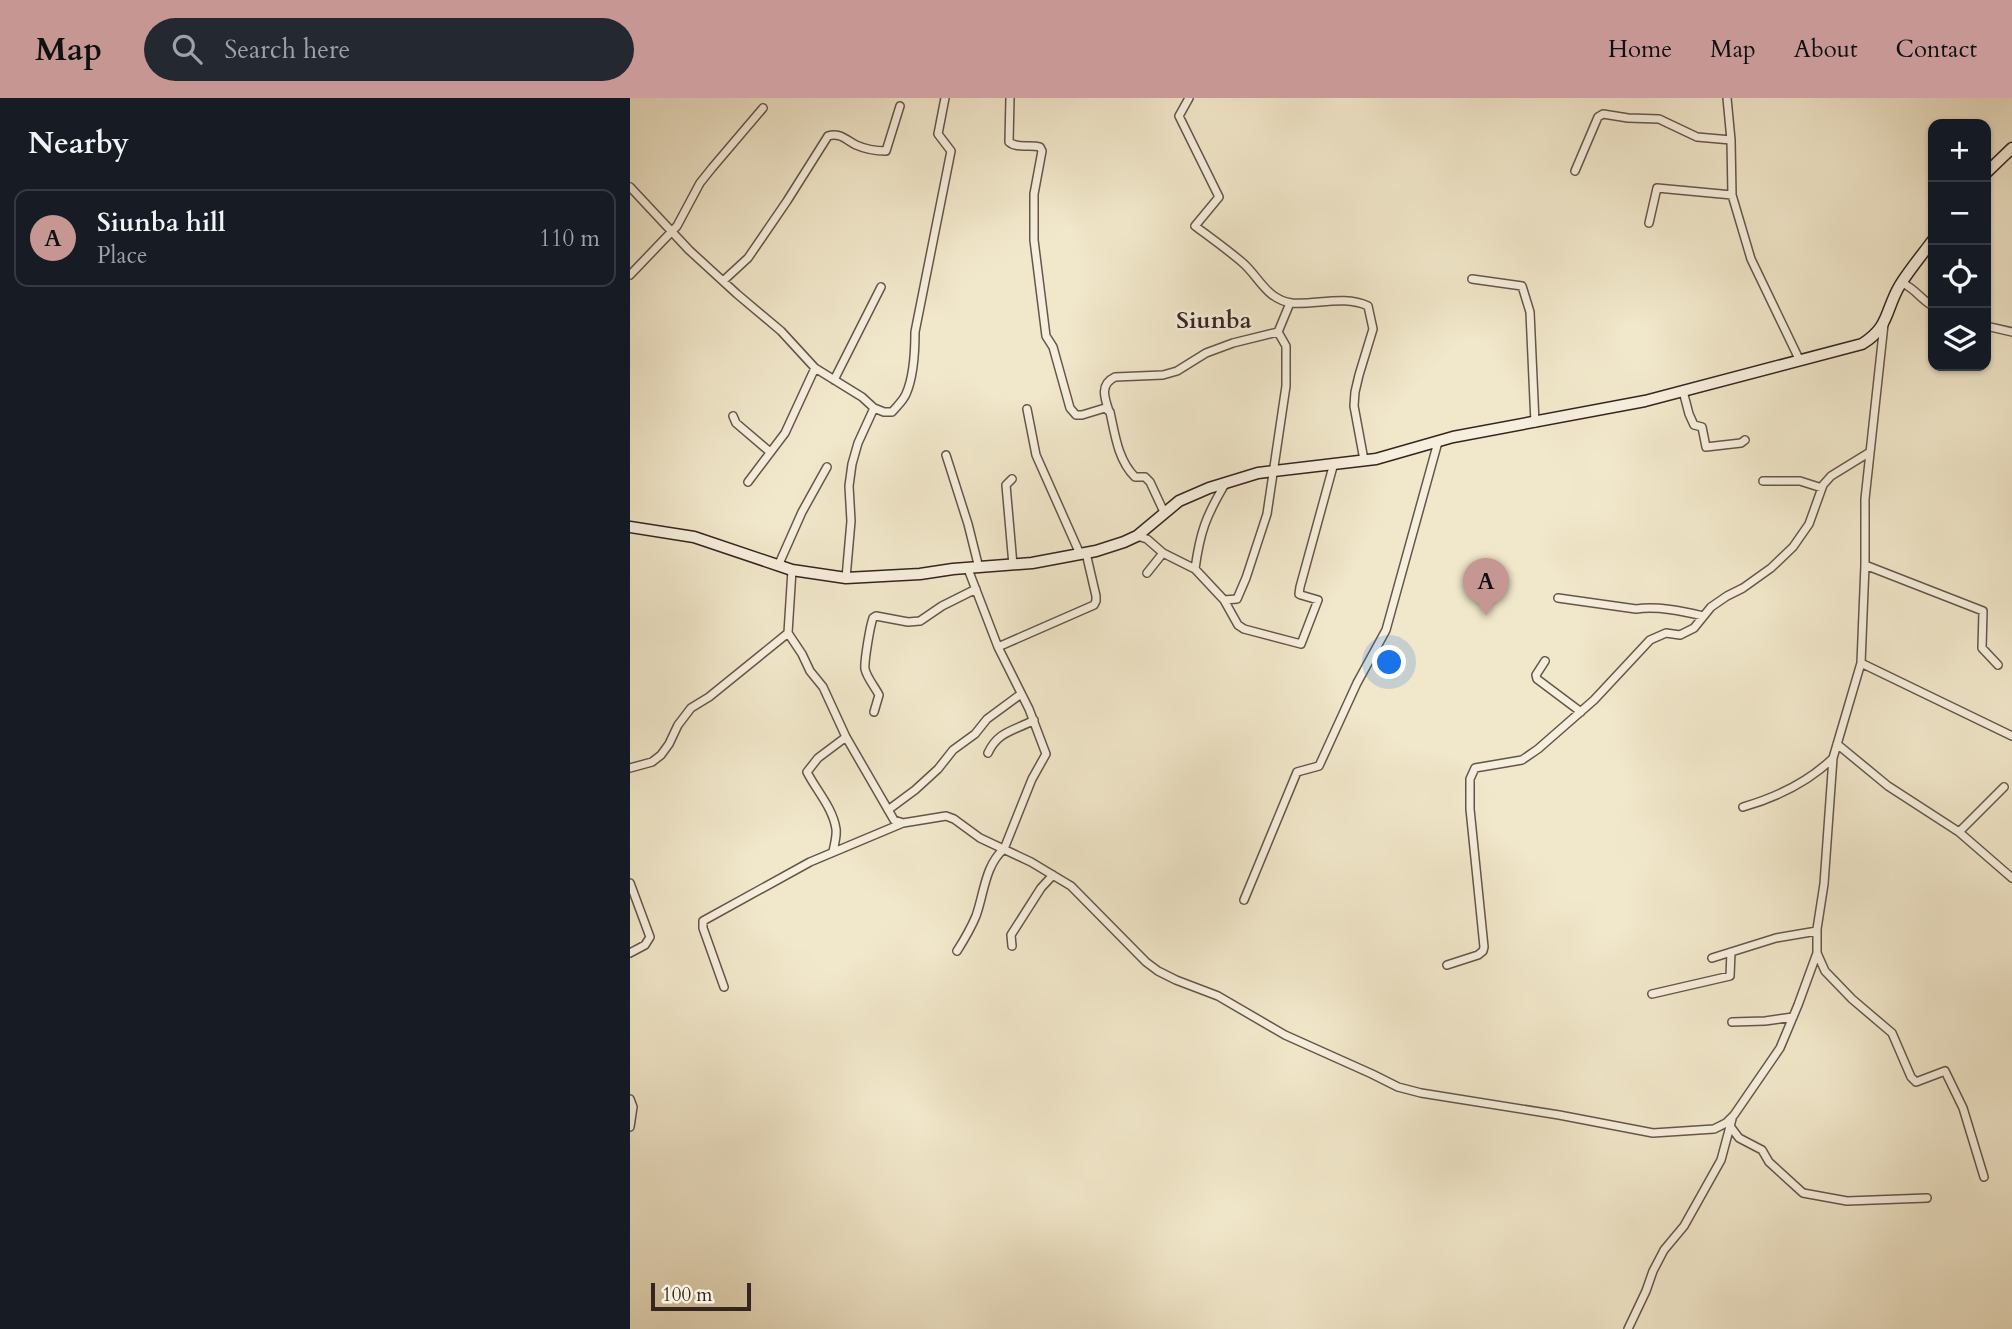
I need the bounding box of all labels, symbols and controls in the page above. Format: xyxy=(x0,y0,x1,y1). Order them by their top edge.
search box xyxy=(144,18,634,81)
text: Map xyxy=(35,27,102,72)
icon: search xyxy=(168,30,206,68)
text: Search here xyxy=(224,32,350,67)
text: Home xyxy=(1608,33,1672,66)
text: Map xyxy=(1710,33,1756,66)
text: About xyxy=(1794,33,1858,66)
text: Contact xyxy=(1896,33,1977,66)
map controls xyxy=(1928,119,1991,371)
button: + xyxy=(1928,119,1991,182)
text: Nearby xyxy=(28,123,129,164)
button: − xyxy=(1928,182,1991,245)
text: Siunba hill xyxy=(97,205,225,240)
text: A xyxy=(44,223,62,254)
text: 110 m xyxy=(539,223,600,254)
text: Place xyxy=(97,240,147,271)
button: locate xyxy=(1928,245,1991,308)
district label: Siunba xyxy=(1176,304,1252,337)
button: layers xyxy=(1928,308,1991,371)
pin: A xyxy=(1463,558,1509,616)
your location xyxy=(1372,645,1406,679)
scale bar xyxy=(651,1280,751,1312)
text: 100 m xyxy=(662,1282,712,1308)

